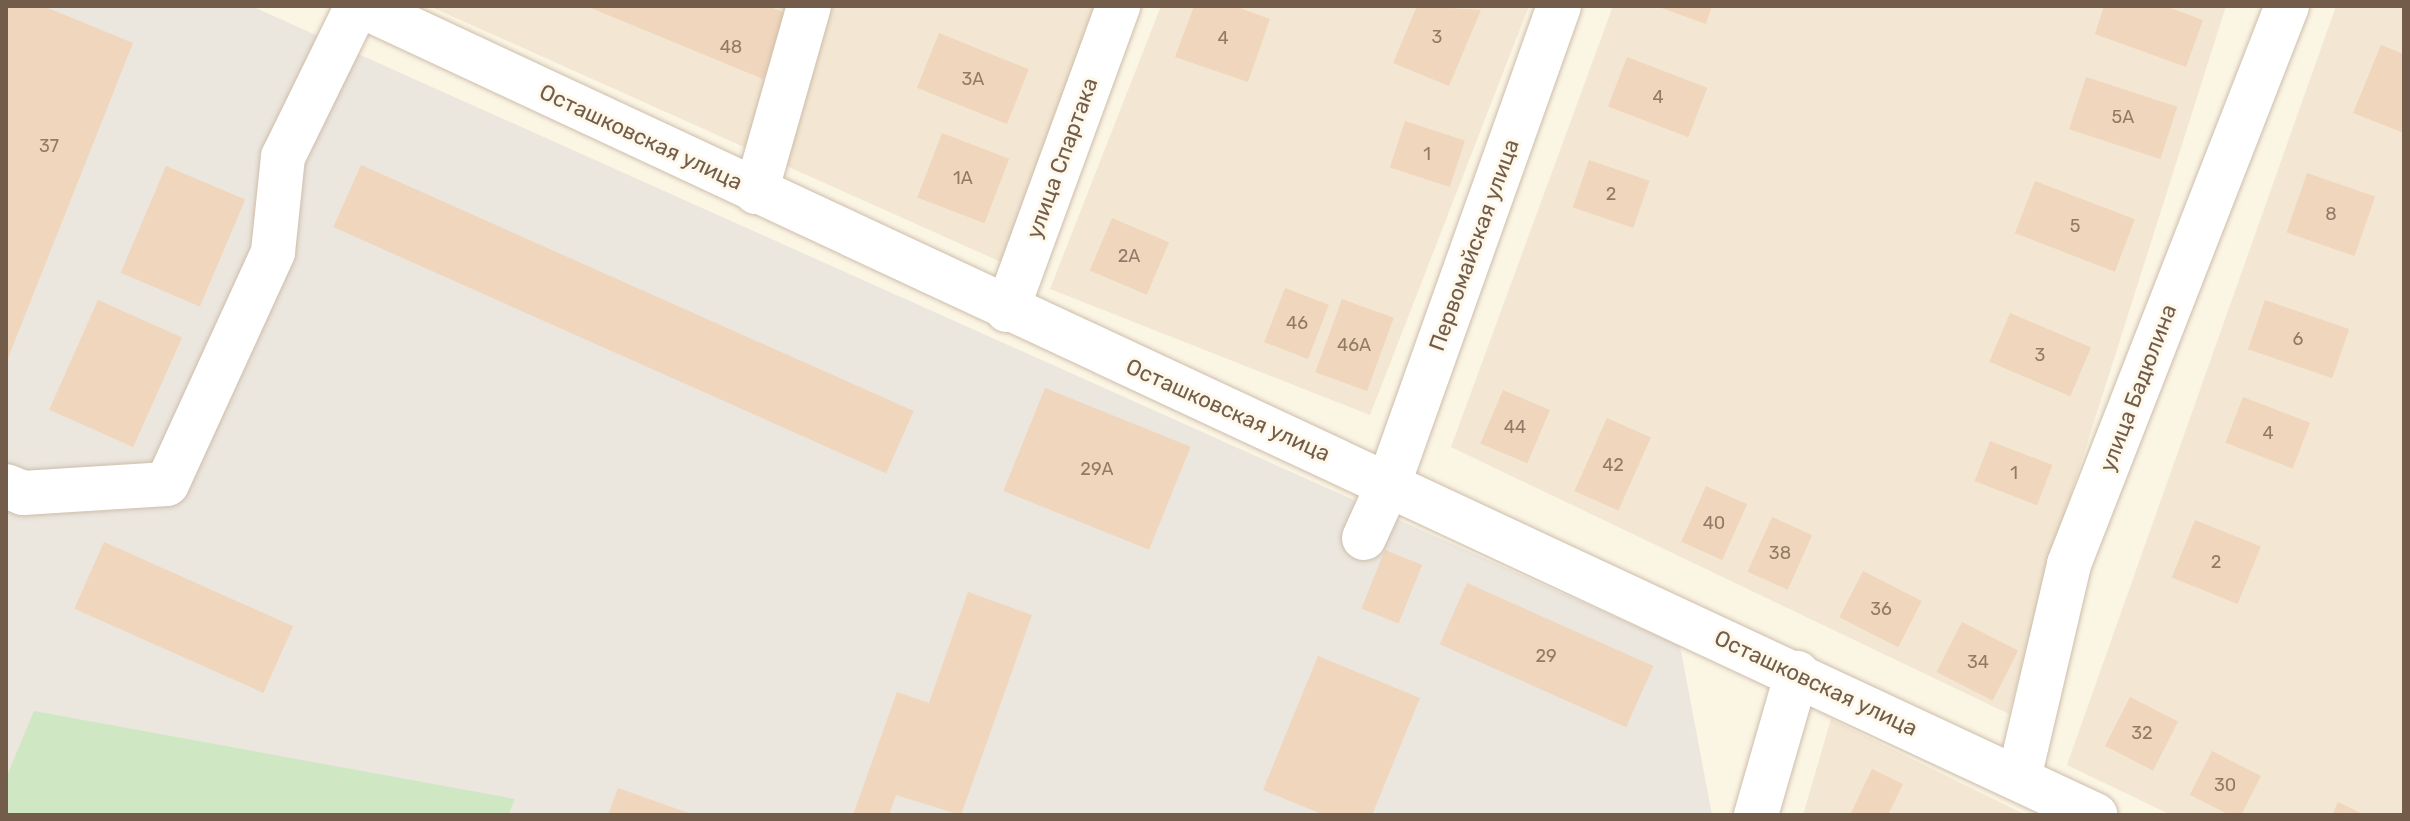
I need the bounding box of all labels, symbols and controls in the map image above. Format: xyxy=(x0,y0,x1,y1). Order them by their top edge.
house number: 3 xyxy=(1432,26,1442,48)
house number: 4 xyxy=(1217,27,1229,49)
house number: 48 xyxy=(720,36,742,58)
house number: 3А xyxy=(962,68,984,90)
street label: улица Спартака xyxy=(1021,74,1103,242)
street label: Осташковская улица xyxy=(535,78,747,196)
house number: 4 xyxy=(1652,86,1664,108)
house number: 5А xyxy=(2112,106,2134,128)
house number: 37 xyxy=(39,135,59,157)
street label: Первомайская улица xyxy=(1423,136,1525,354)
house number: 1 xyxy=(1423,143,1431,165)
house number: 1А xyxy=(953,167,973,189)
house number: 2 xyxy=(1606,183,1616,205)
house number: 8 xyxy=(2325,203,2337,225)
house number: 5 xyxy=(2070,215,2080,237)
house number: 2А xyxy=(1118,245,1140,267)
street label: улица Бадюлина xyxy=(2094,301,2182,475)
house number: 46 xyxy=(1286,312,1308,334)
house number: 6 xyxy=(2293,328,2303,350)
house number: 46А xyxy=(1337,334,1371,356)
house number: 3 xyxy=(2035,344,2045,366)
street label: Осташковская улица xyxy=(1122,353,1334,467)
house number: 44 xyxy=(1504,416,1526,438)
house number: 4 xyxy=(2262,422,2274,444)
house number: 42 xyxy=(1602,454,1624,476)
house number: 29А xyxy=(1080,458,1114,480)
house number: 1 xyxy=(2010,462,2018,484)
house number: 40 xyxy=(1703,512,1725,534)
house number: 38 xyxy=(1769,542,1791,564)
house number: 2 xyxy=(2211,551,2221,573)
house number: 36 xyxy=(1870,598,1892,620)
street label: Осташковская улица xyxy=(1710,624,1922,742)
house number: 29 xyxy=(1535,645,1557,667)
house number: 34 xyxy=(1967,651,1989,673)
house number: 32 xyxy=(2131,722,2153,744)
house number: 30 xyxy=(2214,774,2236,796)

